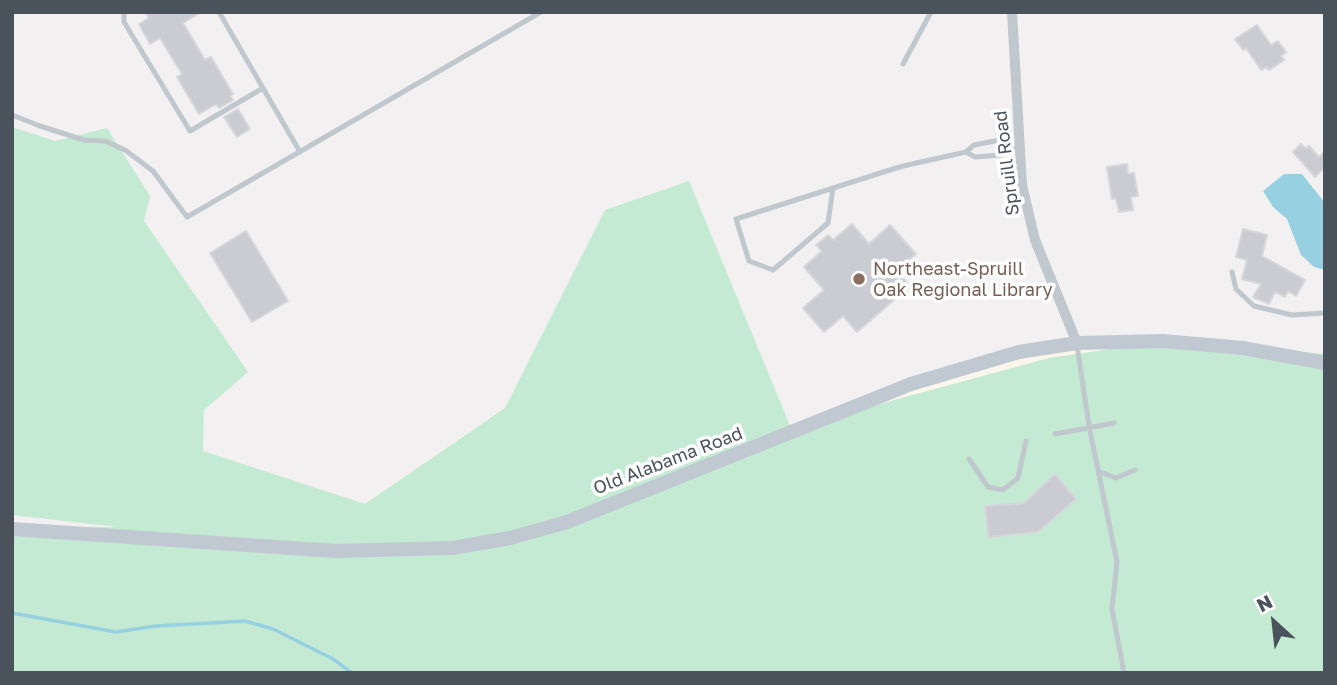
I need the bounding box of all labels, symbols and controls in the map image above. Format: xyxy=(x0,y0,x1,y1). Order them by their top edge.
street label: Spruill Road xyxy=(990,109,1024,217)
place label: Northeast-Spruill Oak Regional Library xyxy=(873,258,1053,300)
marker: Northeast-Spruill Oak Regional Library xyxy=(851,271,867,287)
street label: Old Alabama Road xyxy=(590,423,746,499)
north arrow xyxy=(1239,587,1309,657)
text: N xyxy=(1253,589,1276,616)

